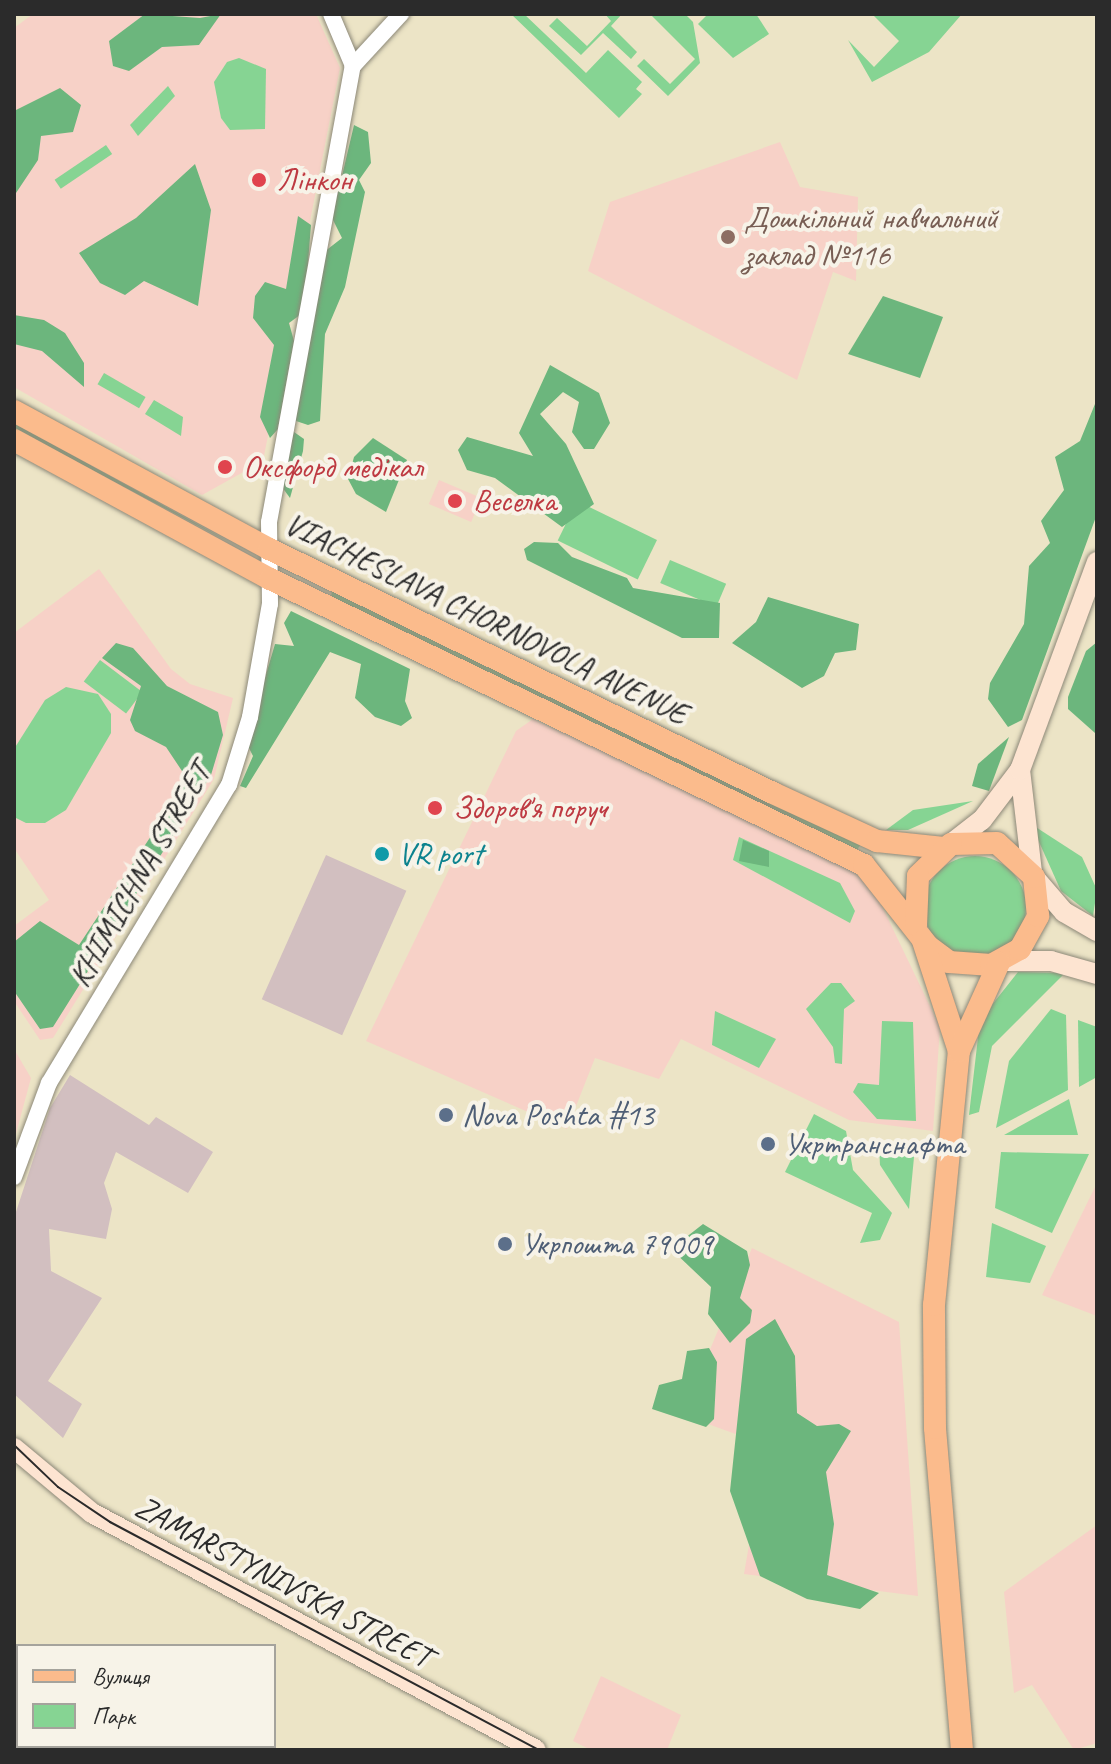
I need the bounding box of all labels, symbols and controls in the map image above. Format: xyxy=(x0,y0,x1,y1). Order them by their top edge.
place label: Лінкон xyxy=(277,161,352,199)
marker: Лінкон xyxy=(248,169,270,191)
place label: Дошкільний навчальний заклад №116 xyxy=(744,200,998,275)
marker: Дошкільний навчальний заклад №116 xyxy=(719,228,737,246)
place label: Оксфорд медікал xyxy=(243,448,421,486)
marker: Оксфорд медікал xyxy=(214,456,236,478)
place label: Веселка xyxy=(473,482,556,520)
marker: Веселка xyxy=(444,490,466,512)
street label: VIACHESLAVA CHORNOVOLA AVENUE xyxy=(278,505,694,733)
street label: KHIMICHNA STREET xyxy=(60,756,220,994)
place label: Здоров'я поруч xyxy=(453,789,606,827)
marker: Здоров'я поруч xyxy=(424,797,446,819)
place label: VR port xyxy=(398,835,483,873)
marker: VR port xyxy=(373,845,391,863)
place label: Nova Poshta #13 xyxy=(462,1096,652,1134)
marker: Nova Poshta #13 xyxy=(437,1106,455,1124)
place label: Укртранснафта xyxy=(784,1125,964,1163)
marker: Укртранснафта xyxy=(759,1135,777,1153)
place label: Укрпошта 79009 xyxy=(521,1225,713,1263)
marker: Укрпошта 79009 xyxy=(496,1235,514,1253)
street label: ZAMARSTYNIVSKA STREET xyxy=(129,1488,437,1676)
legend xyxy=(16,1644,276,1748)
text: Вулиця xyxy=(92,1661,149,1691)
text: Парк xyxy=(92,1701,135,1731)

